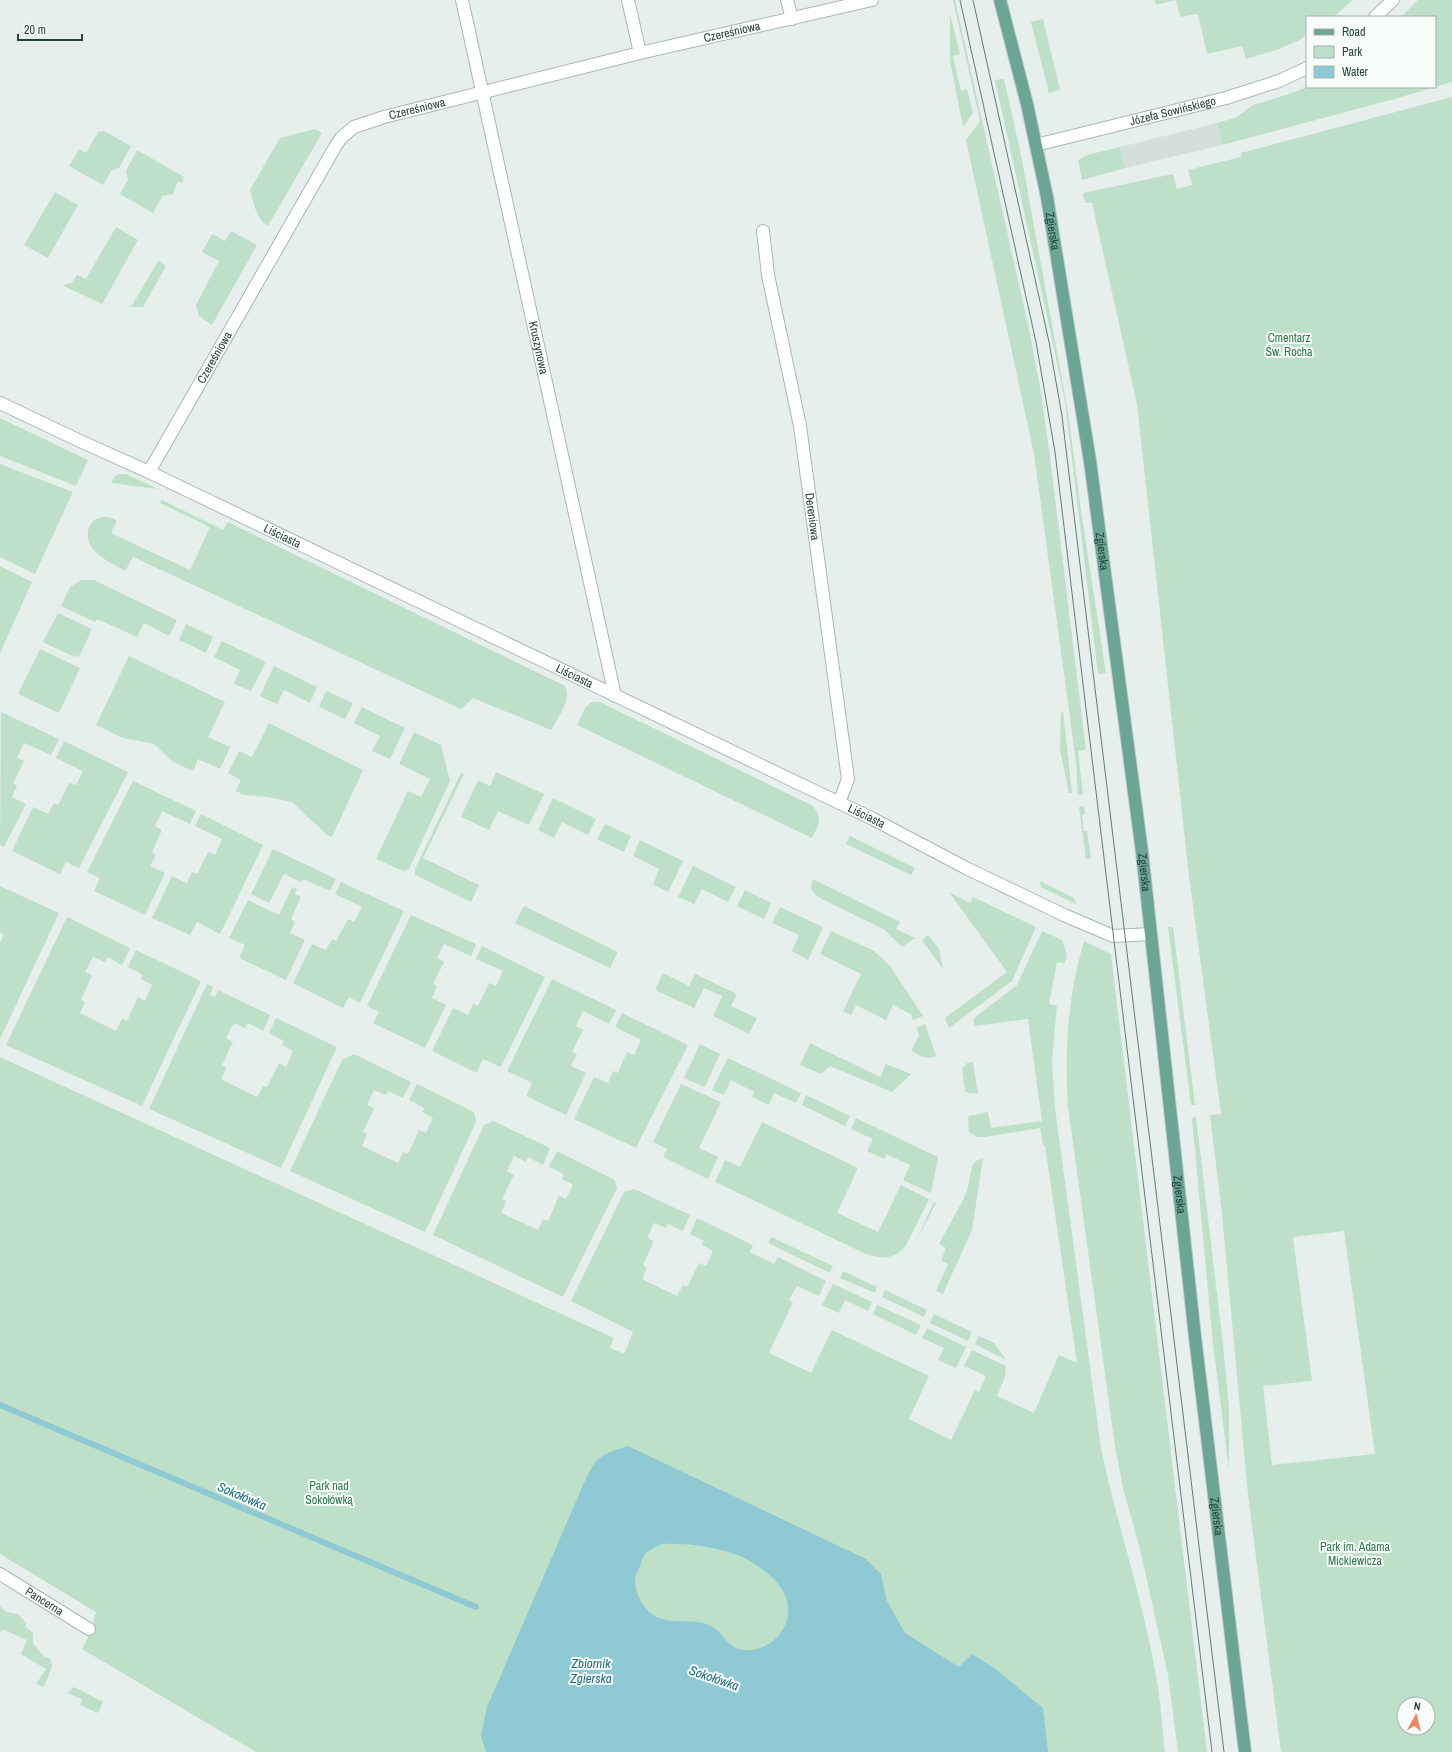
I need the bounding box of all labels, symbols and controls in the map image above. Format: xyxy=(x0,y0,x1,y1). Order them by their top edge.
scale bar xyxy=(18,16,82,42)
legend xyxy=(1306,16,1436,88)
street label: Czereśniowa xyxy=(702,18,762,46)
text: 20 m xyxy=(24,22,46,38)
text: Road xyxy=(1342,24,1366,40)
text: Park xyxy=(1342,44,1362,60)
text: Water xyxy=(1342,64,1369,80)
street label: Józefa Sowińskiego xyxy=(1128,93,1218,130)
street label: Czereśniowa xyxy=(387,94,447,123)
street label: Zgierska xyxy=(1042,211,1064,252)
street label: Kruszynowa xyxy=(525,320,552,376)
street label: Czereśniowa xyxy=(193,328,236,386)
park label: Cmentarz Św. Rocha xyxy=(1265,330,1313,360)
street label: Dereniowa xyxy=(801,492,824,542)
street label: Liściasta xyxy=(261,520,304,552)
street label: Zgierska xyxy=(1092,531,1113,572)
street label: Liściasta xyxy=(553,660,596,692)
street label: Liściasta xyxy=(845,800,888,832)
street label: Zgierska xyxy=(1134,852,1154,893)
street label: Zgierska xyxy=(1169,1175,1190,1215)
water label: Sokołówka xyxy=(215,1478,269,1514)
park label: Park nad Sokołówką xyxy=(305,1478,353,1508)
street label: Zgierska xyxy=(1206,1496,1227,1537)
park label: Park im. Adama Mickiewicza xyxy=(1320,1539,1391,1569)
street label: Pancerna xyxy=(22,1583,67,1620)
water label: Zbiornik Zgierska xyxy=(569,1655,612,1687)
water label: Sokołówka xyxy=(687,1662,741,1694)
north arrow xyxy=(1396,1696,1436,1736)
text: N xyxy=(1413,1699,1422,1713)

